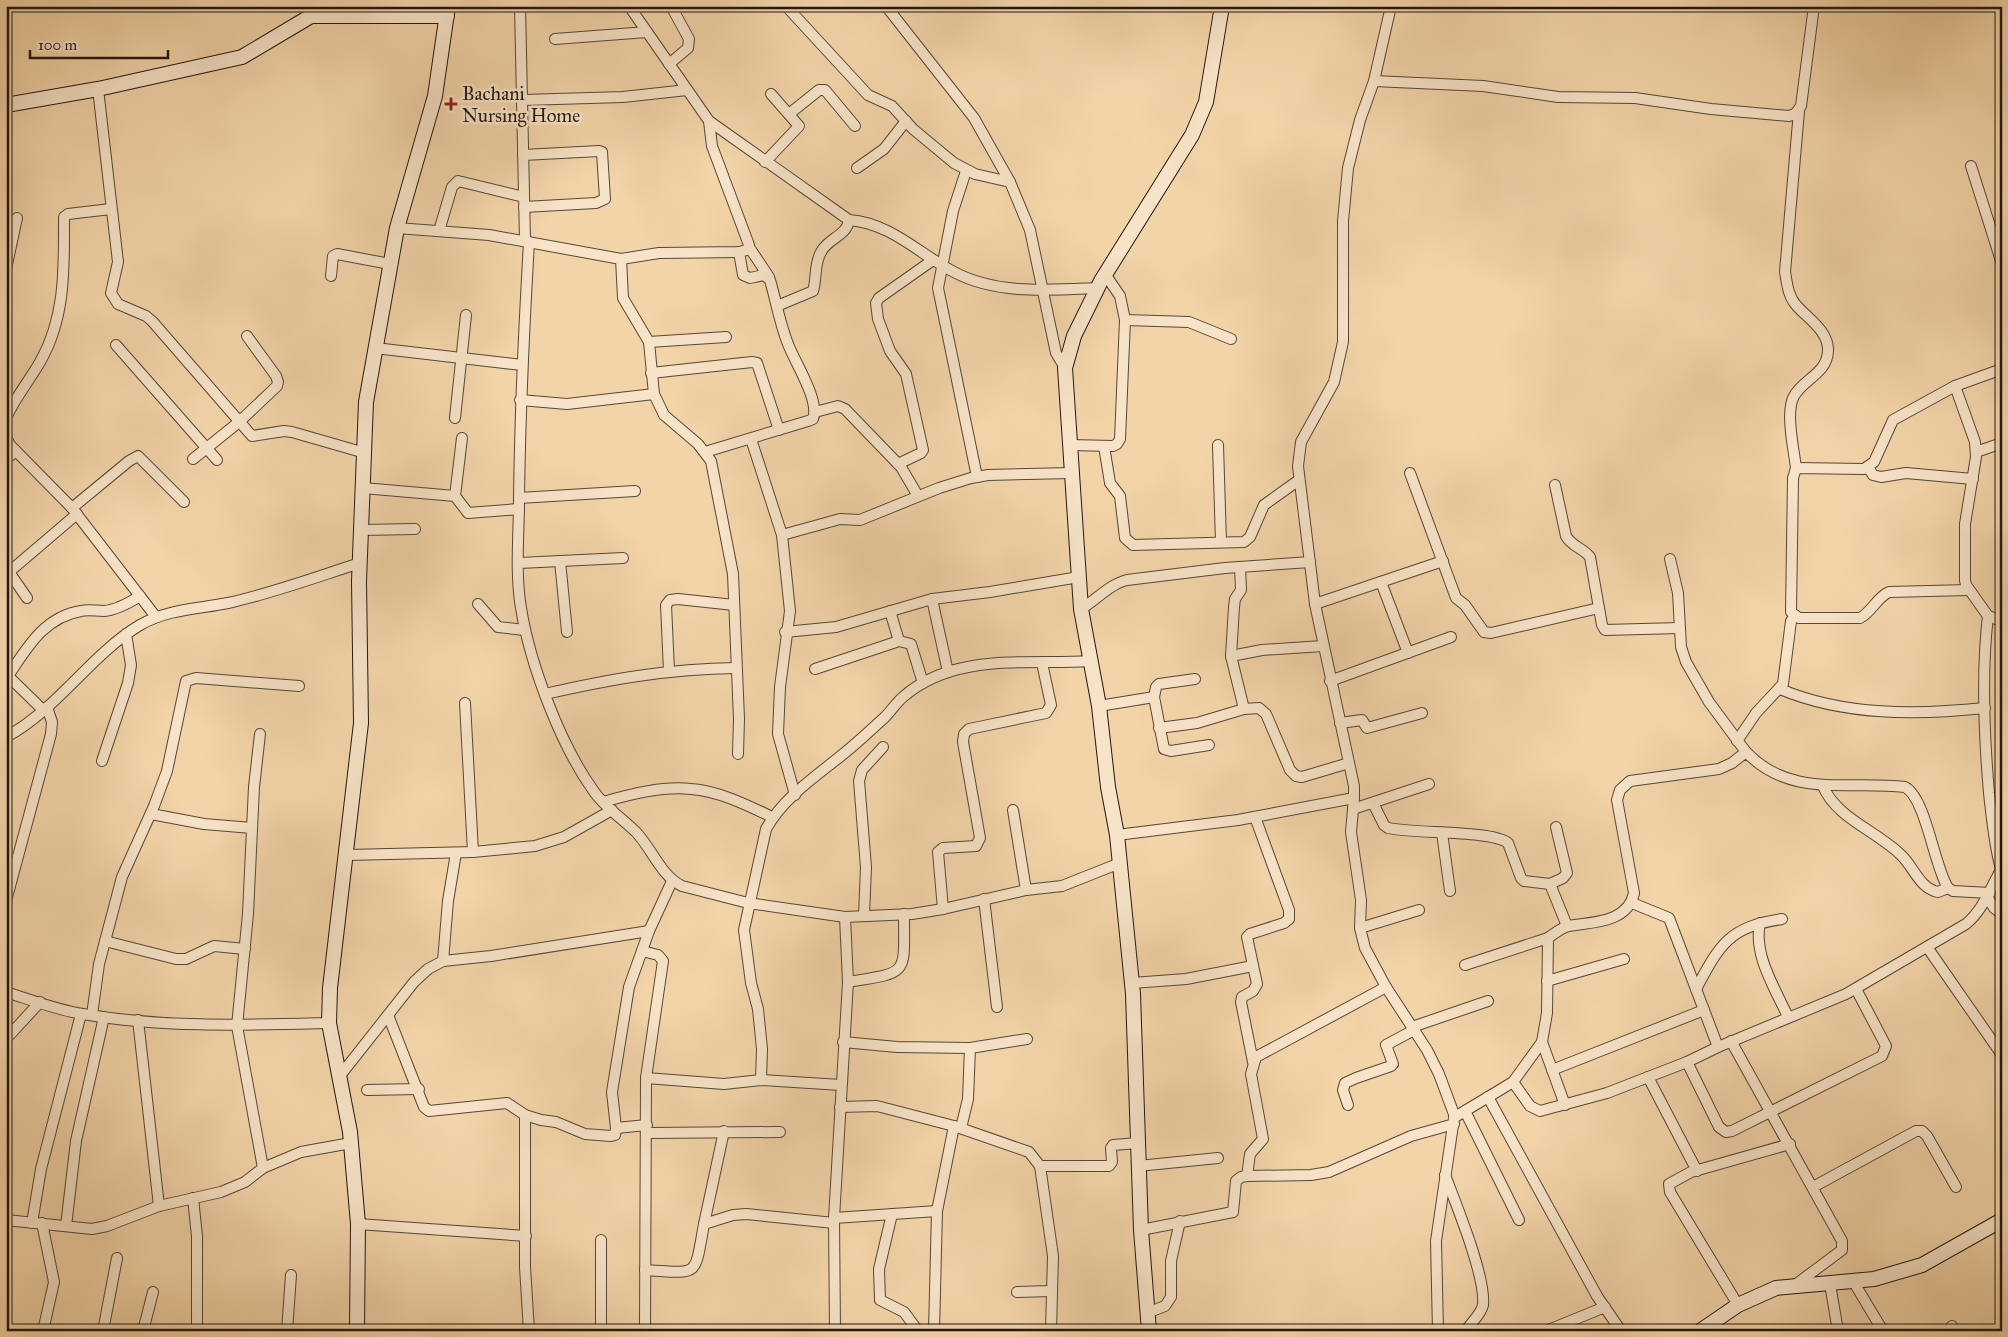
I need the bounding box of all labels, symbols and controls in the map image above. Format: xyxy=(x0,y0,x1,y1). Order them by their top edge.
scale bar xyxy=(30,28,168,60)
text: 100 m xyxy=(38,36,78,54)
place label: Bachani Nursing Home xyxy=(462,82,580,128)
marker: Bachani Nursing Home xyxy=(444,97,458,111)

